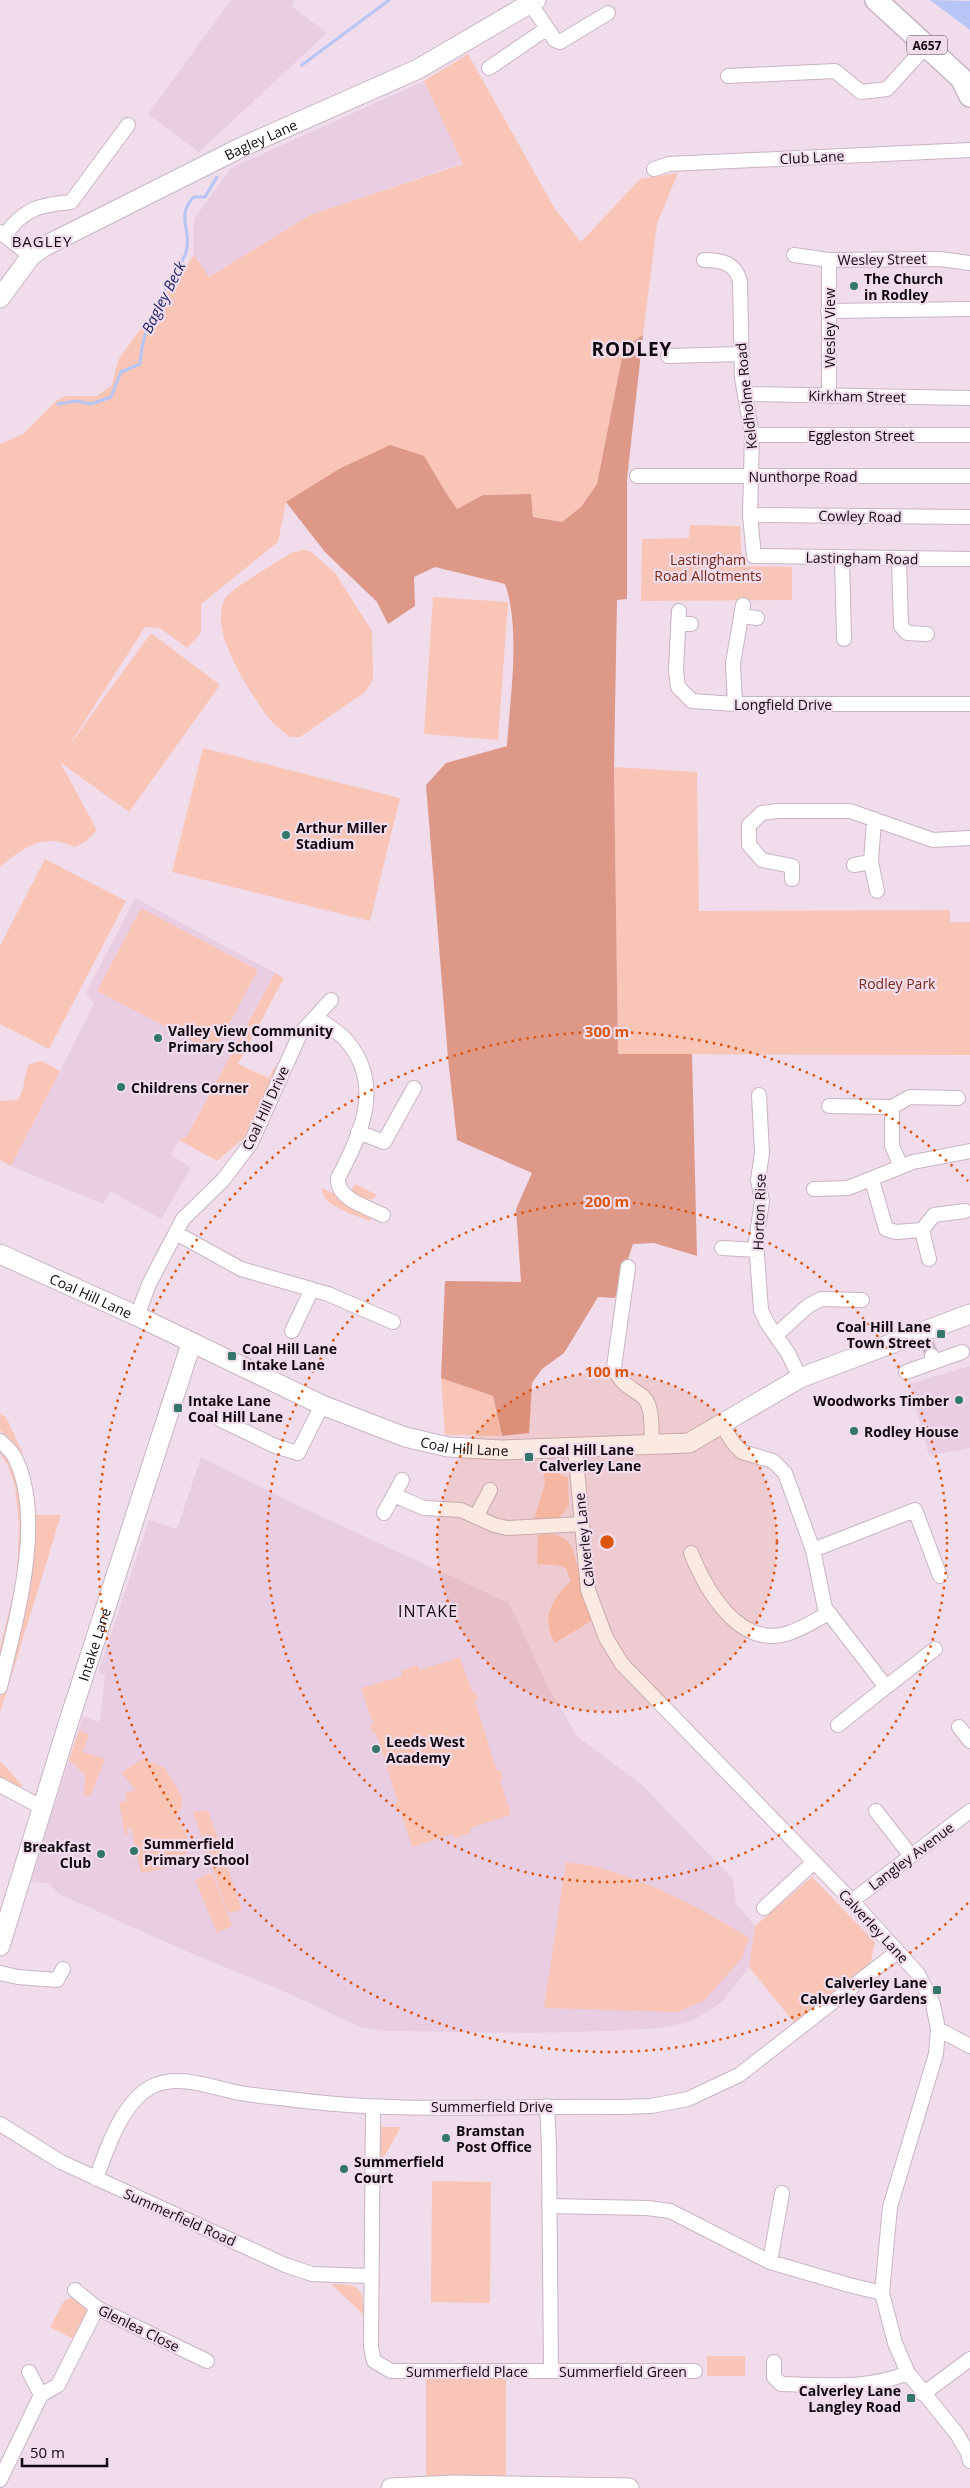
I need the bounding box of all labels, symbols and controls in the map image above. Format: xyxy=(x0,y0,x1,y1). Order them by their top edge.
road number: A657 xyxy=(907,36,947,54)
street label: Bagley Lane xyxy=(221,114,300,164)
street label: Club Lane xyxy=(779,146,845,168)
district label: BAGLEY xyxy=(12,231,72,251)
street label: Wesley Street xyxy=(838,249,926,269)
water label: Bagley Beck xyxy=(136,257,190,336)
place label: The Church in Rodley xyxy=(864,269,943,304)
marker: The Church in Rodley xyxy=(848,280,860,292)
street label: Wesley View xyxy=(820,288,839,368)
district label: RODLEY xyxy=(592,336,672,362)
street label: Keldholme Road xyxy=(731,342,761,450)
street label: Kirkham Street xyxy=(808,386,906,406)
street label: Eggleston Street xyxy=(808,426,914,445)
street label: Nunthorpe Road xyxy=(749,467,857,486)
street label: Cowley Road xyxy=(818,506,902,526)
street label: Lastingham Road xyxy=(805,548,919,568)
park label: Lastingham Road Allotments xyxy=(654,550,762,585)
street label: Longfield Drive xyxy=(734,695,832,714)
place label: Arthur Miller Stadium xyxy=(296,818,388,853)
marker: Arthur Miller Stadium xyxy=(280,829,292,841)
park label: Rodley Park xyxy=(859,974,936,993)
place label: Valley View Community Primary School xyxy=(168,1021,333,1056)
text: 300 m xyxy=(585,1021,629,1041)
marker: Valley View Community Primary School xyxy=(152,1032,164,1044)
street label: Coal Hill Drive xyxy=(237,1063,293,1153)
place label: Childrens Corner xyxy=(131,1078,249,1097)
marker: Childrens Corner xyxy=(115,1081,127,1093)
street label: Horton Rise xyxy=(748,1173,770,1251)
text: 200 m xyxy=(585,1191,629,1211)
street label: Coal Hill Lane xyxy=(47,1268,135,1322)
place label: Coal Hill Lane Town Street xyxy=(836,1317,931,1352)
marker: Coal Hill Lane Town Street xyxy=(935,1328,947,1340)
place label: Coal Hill Lane Intake Lane xyxy=(242,1339,337,1374)
marker: Coal Hill Lane Intake Lane xyxy=(226,1350,238,1362)
text: 100 m xyxy=(585,1361,629,1381)
place label: Intake Lane Coal Hill Lane xyxy=(188,1391,283,1426)
place label: Woodworks Timber xyxy=(813,1391,950,1410)
marker: Woodworks Timber xyxy=(953,1394,965,1406)
marker: Intake Lane Coal Hill Lane xyxy=(172,1402,184,1414)
place label: Rodley House xyxy=(864,1422,959,1441)
marker: Rodley House xyxy=(848,1425,860,1437)
street label: Coal Hill Lane xyxy=(419,1431,509,1460)
place label: Coal Hill Lane Calverley Lane xyxy=(539,1440,641,1475)
marker: Coal Hill Lane Calverley Lane xyxy=(523,1451,535,1463)
street label: Calverley Lane xyxy=(570,1492,598,1588)
centre of rings xyxy=(598,1533,616,1551)
district label: INTAKE xyxy=(398,1600,458,1622)
street label: Intake Lane xyxy=(73,1605,115,1683)
place label: Leeds West Academy xyxy=(386,1732,465,1767)
marker: Leeds West Academy xyxy=(370,1743,382,1755)
street label: Langley Avenue xyxy=(865,1818,958,1894)
place label: Summerfield Primary School xyxy=(144,1834,249,1869)
place label: Breakfast Club xyxy=(23,1837,91,1872)
marker: Summerfield Primary School xyxy=(128,1845,140,1857)
marker: Breakfast Club xyxy=(95,1848,107,1860)
street label: Calverley Lane xyxy=(835,1885,913,1967)
place label: Calverley Lane Calverley Gardens xyxy=(800,1973,927,2008)
marker: Calverley Lane Calverley Gardens xyxy=(931,1984,943,1996)
street label: Summerfield Drive xyxy=(431,2097,553,2116)
place label: Bramstan Post Office xyxy=(456,2121,532,2156)
marker: Bramstan Post Office xyxy=(440,2132,452,2144)
place label: Summerfield Court xyxy=(354,2152,444,2187)
marker: Summerfield Court xyxy=(338,2163,350,2175)
street label: Summerfield Road xyxy=(121,2184,239,2250)
street label: Glenlea Close xyxy=(95,2300,183,2356)
street label: Summerfield Place xyxy=(406,2362,528,2381)
street label: Summerfield Green xyxy=(559,2362,687,2381)
place label: Calverley Lane Langley Road xyxy=(799,2381,901,2416)
marker: Calverley Lane Langley Road xyxy=(905,2392,917,2404)
scale bar xyxy=(22,2436,108,2468)
text: 50 m xyxy=(30,2442,65,2462)

